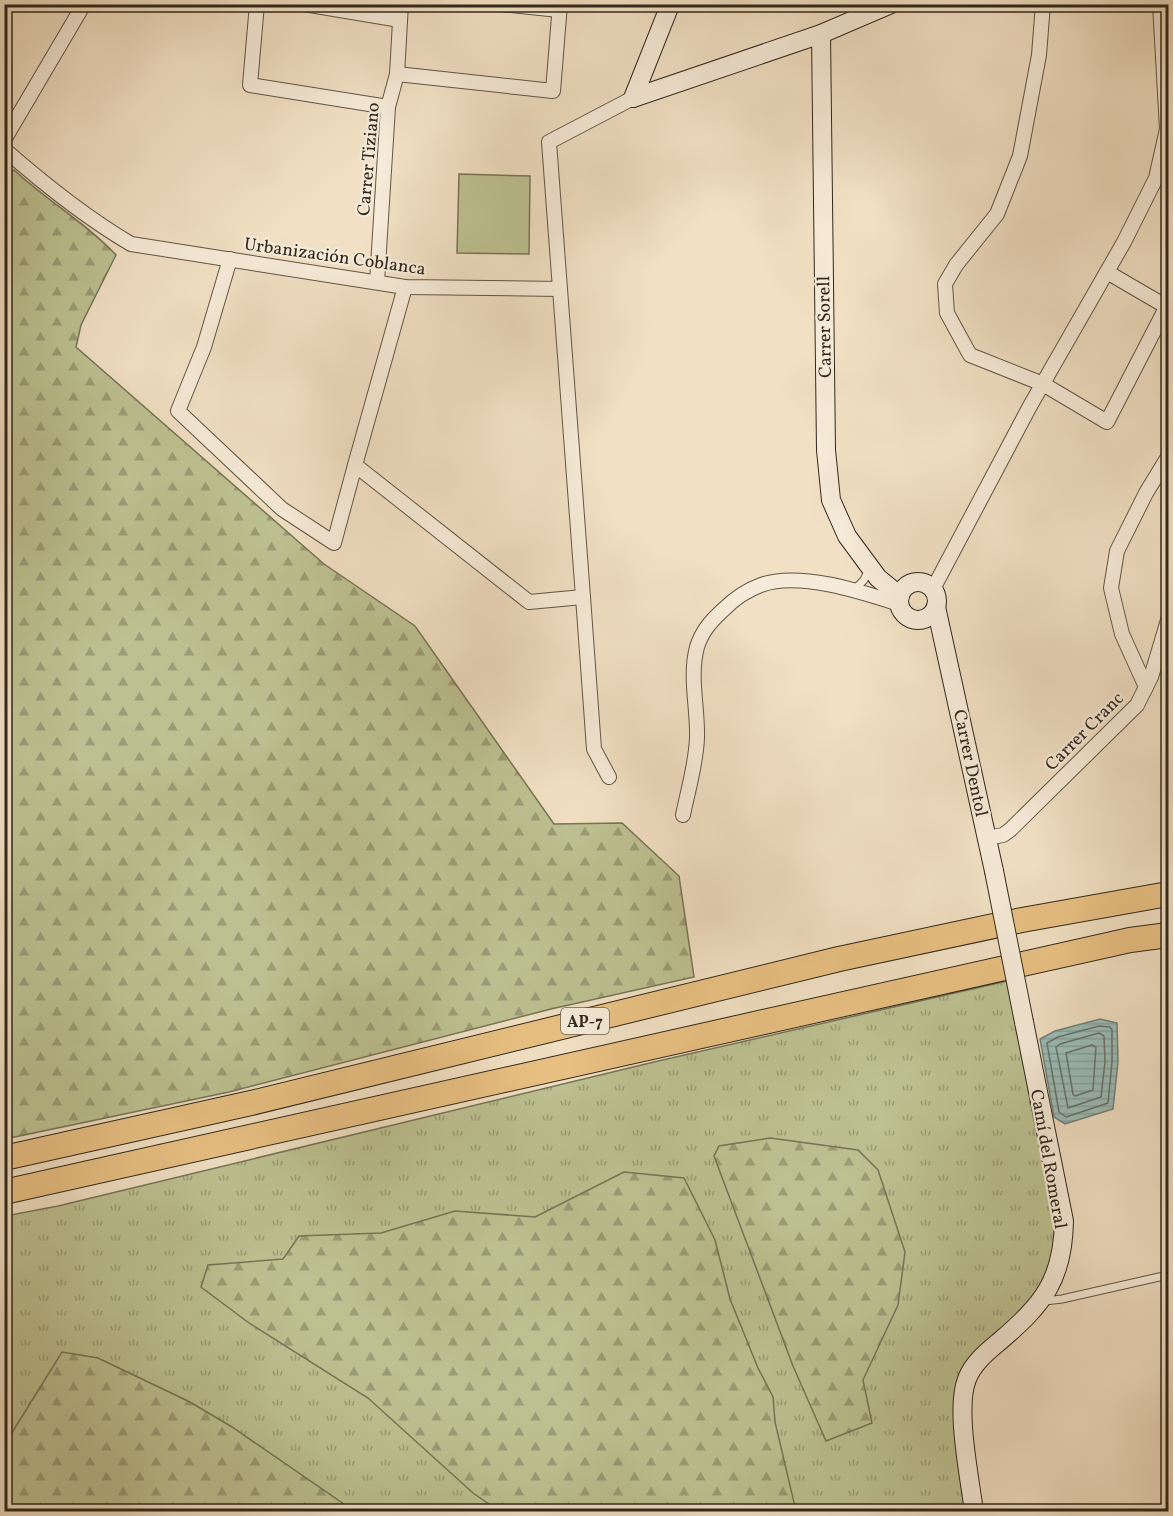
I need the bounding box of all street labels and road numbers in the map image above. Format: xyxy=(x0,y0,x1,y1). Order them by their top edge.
street label: Carrer Tiziano xyxy=(352,101,387,217)
street label: Urbanización Coblanca xyxy=(242,232,427,283)
street label: Carrer Sorell xyxy=(812,276,839,378)
street label: Carrer Cranc xyxy=(1040,687,1130,777)
street label: Carrer Dentol xyxy=(946,707,993,819)
road number: AP-7 xyxy=(561,1008,609,1034)
street label: Camí del Romeral xyxy=(1023,1088,1072,1231)

